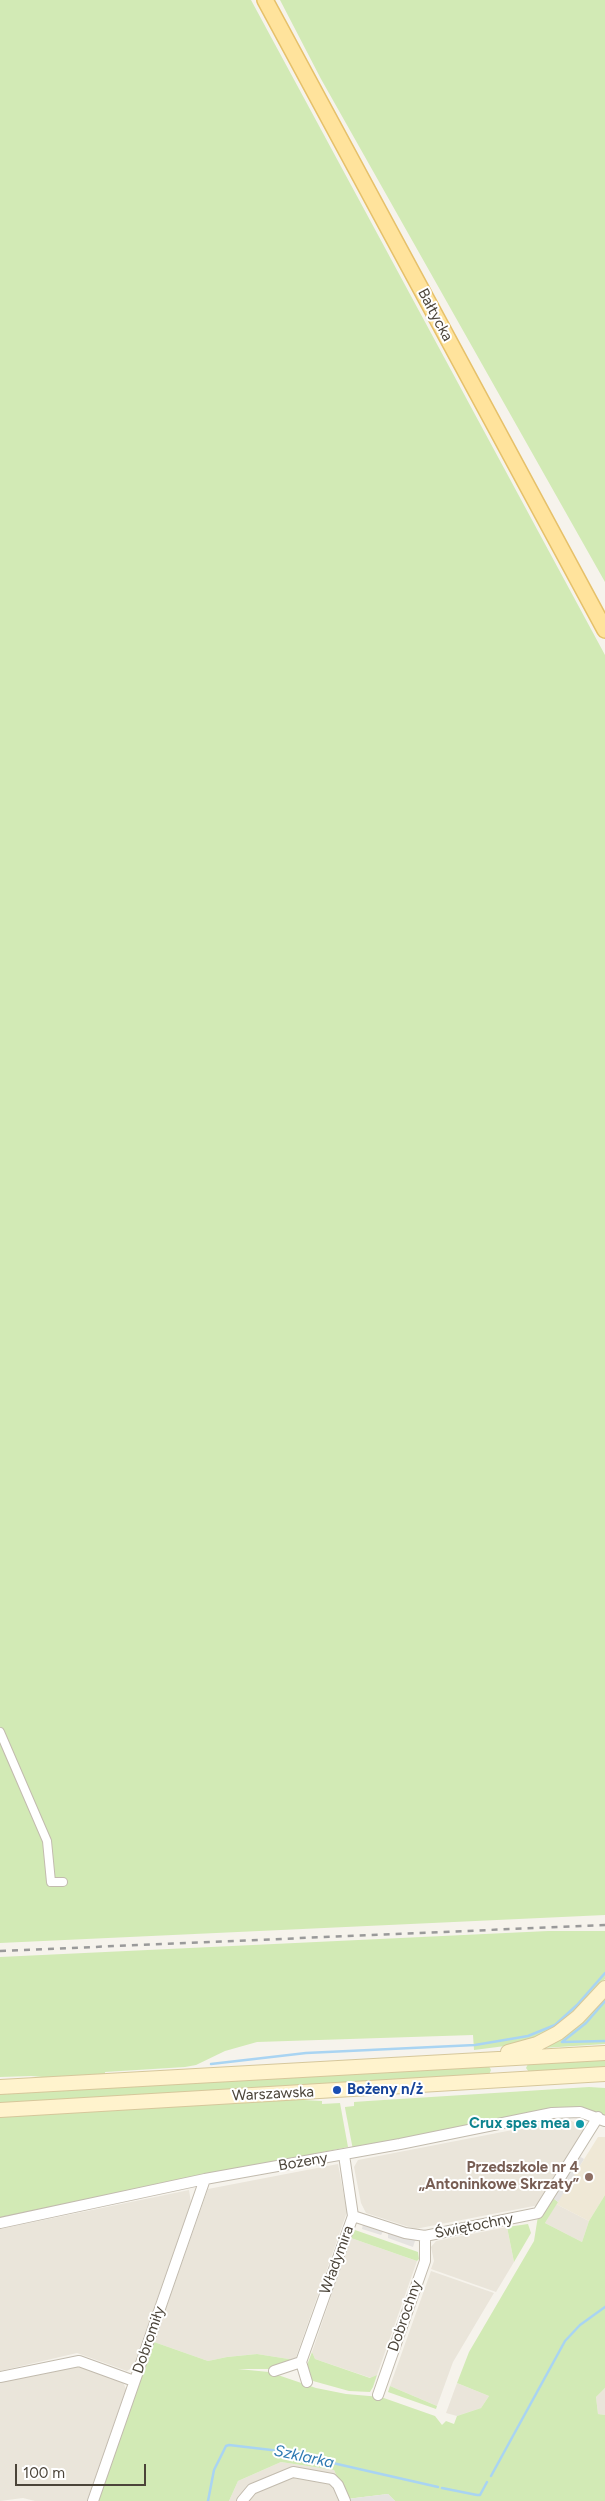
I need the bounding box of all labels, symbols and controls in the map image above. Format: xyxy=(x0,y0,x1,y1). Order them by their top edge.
street label: Bałtycka xyxy=(414,285,456,345)
place label: Bożeny n/ż xyxy=(347,2081,423,2099)
street label: Warszawska xyxy=(232,2083,314,2105)
marker: Bożeny n/ż xyxy=(331,2084,343,2096)
place label: Crux spes mea xyxy=(469,2115,570,2133)
marker: Crux spes mea xyxy=(574,2118,586,2130)
street label: Bożeny xyxy=(277,2149,329,2175)
place label: Przedszkole nr 4 „Antoninkowe Skrzaty” xyxy=(419,2159,579,2194)
marker: Przedszkole nr 4 „Antoninkowe Skrzaty” xyxy=(583,2171,595,2183)
street label: Świętochny xyxy=(433,2210,515,2242)
street label: Władymira xyxy=(316,2223,358,2297)
street label: Dobrochny xyxy=(384,2278,426,2354)
street label: Dobromiły xyxy=(129,2304,169,2376)
water label: Szklarka xyxy=(272,2441,336,2473)
scale bar xyxy=(18,2454,149,2486)
text: 100 m xyxy=(23,2464,65,2482)

